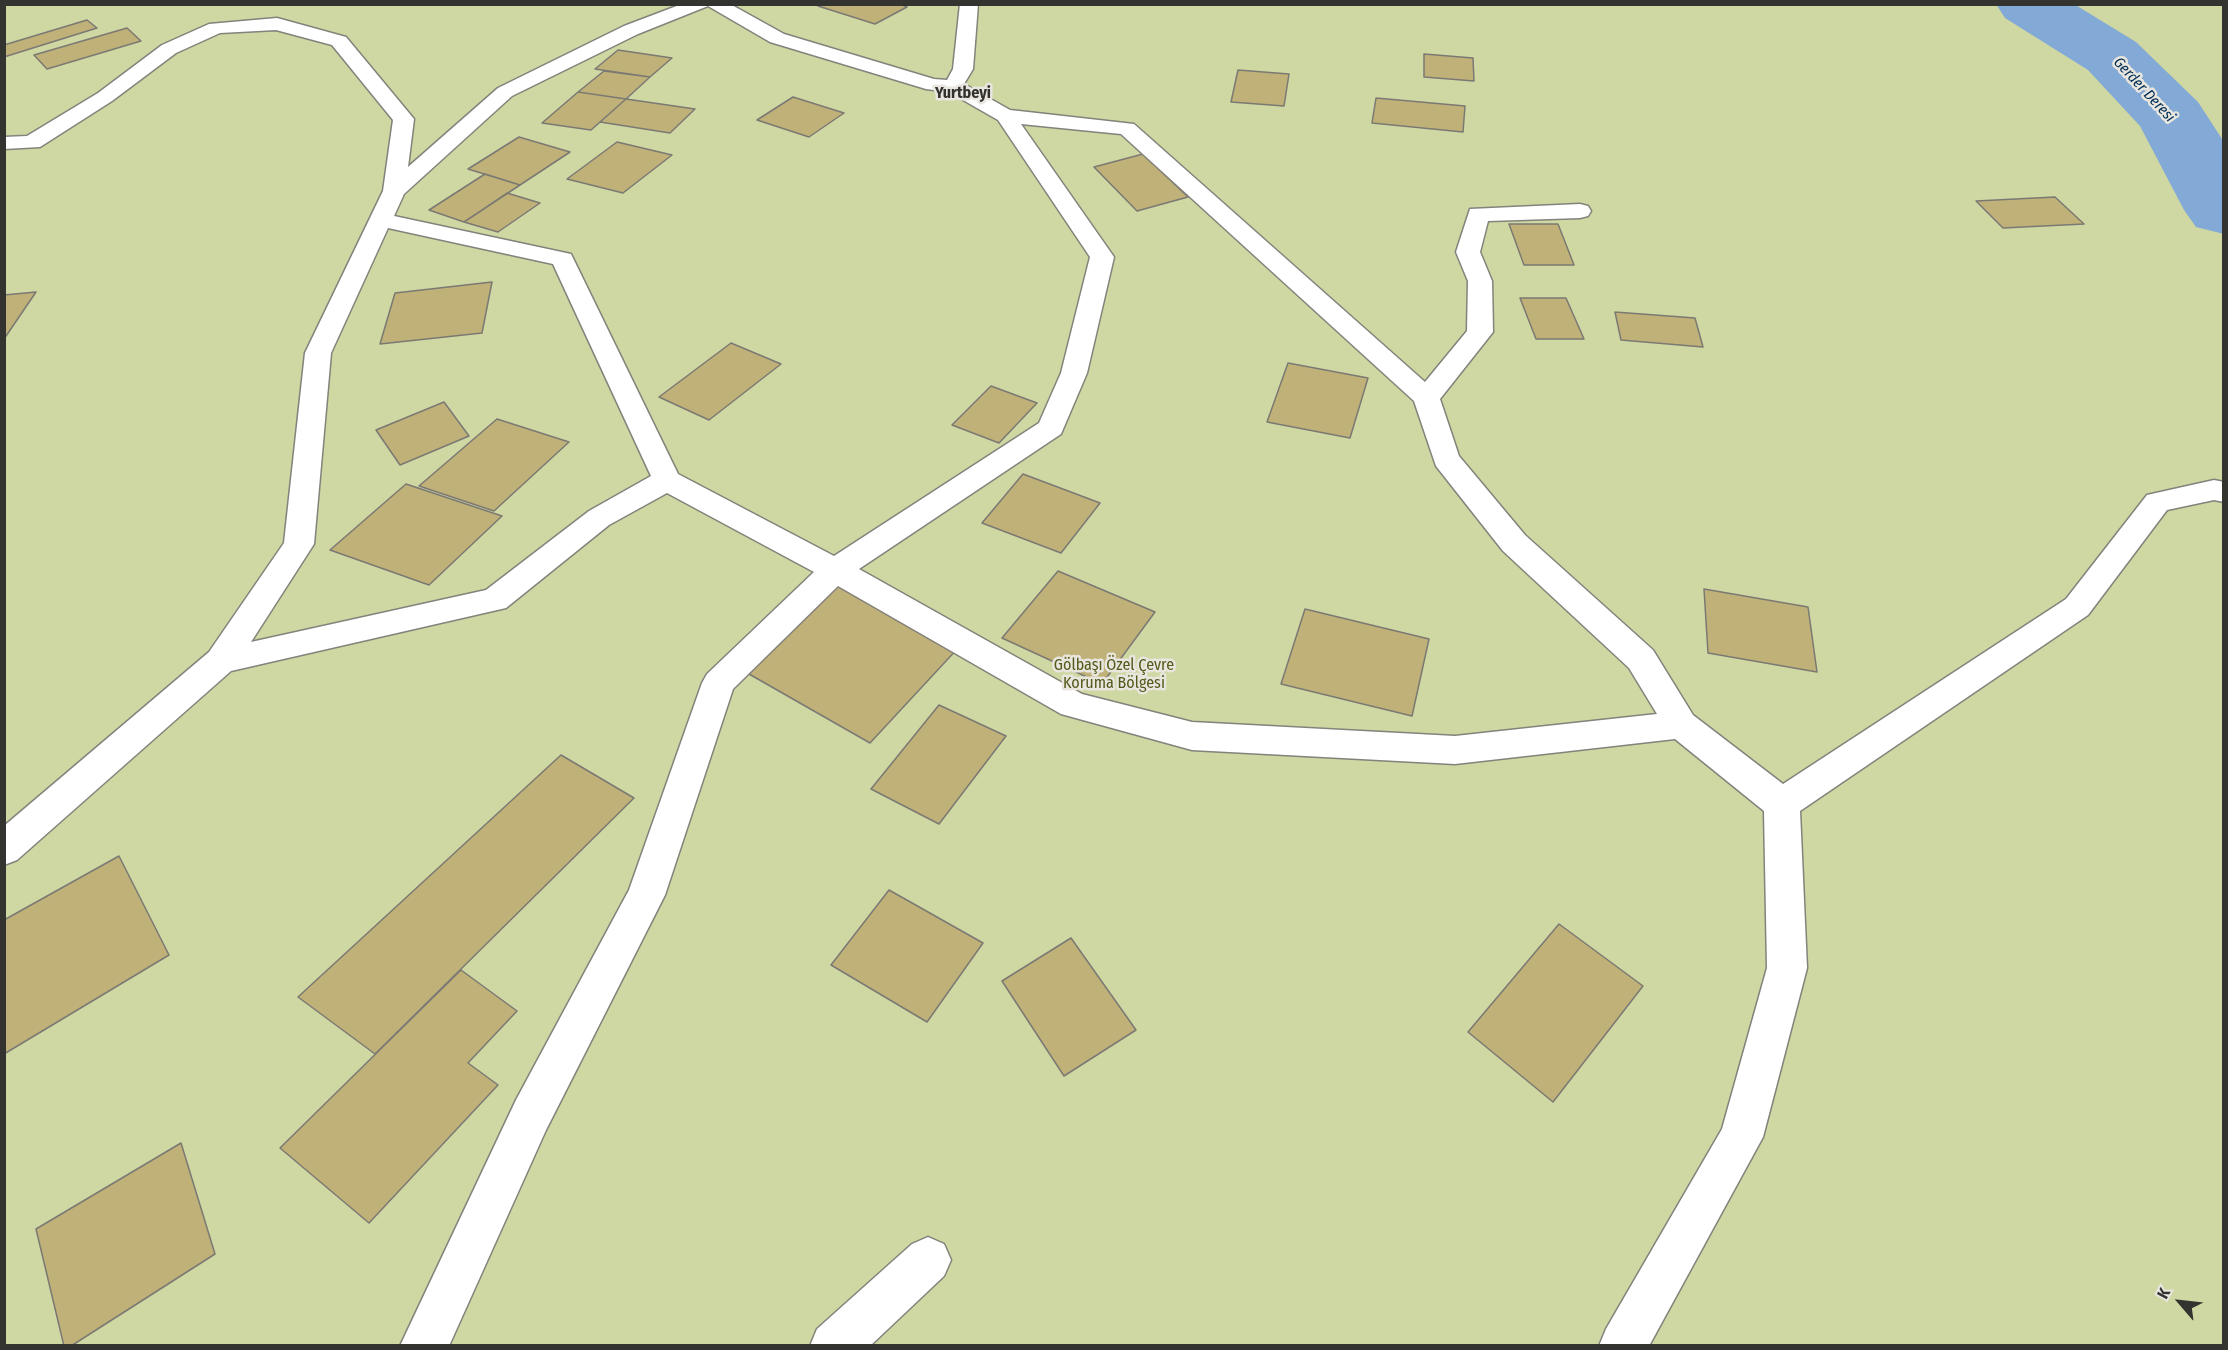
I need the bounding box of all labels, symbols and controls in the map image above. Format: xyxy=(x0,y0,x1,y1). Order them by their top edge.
water label: Gerder Deresi xyxy=(2109,54,2179,126)
district label: Yurtbeyi xyxy=(935,84,991,104)
park label: Gölbaşı Özel Çevre Koruma Bölgesi xyxy=(1054,656,1174,694)
north arrow xyxy=(2150,1272,2210,1332)
text: K xyxy=(2153,1285,2174,1302)

